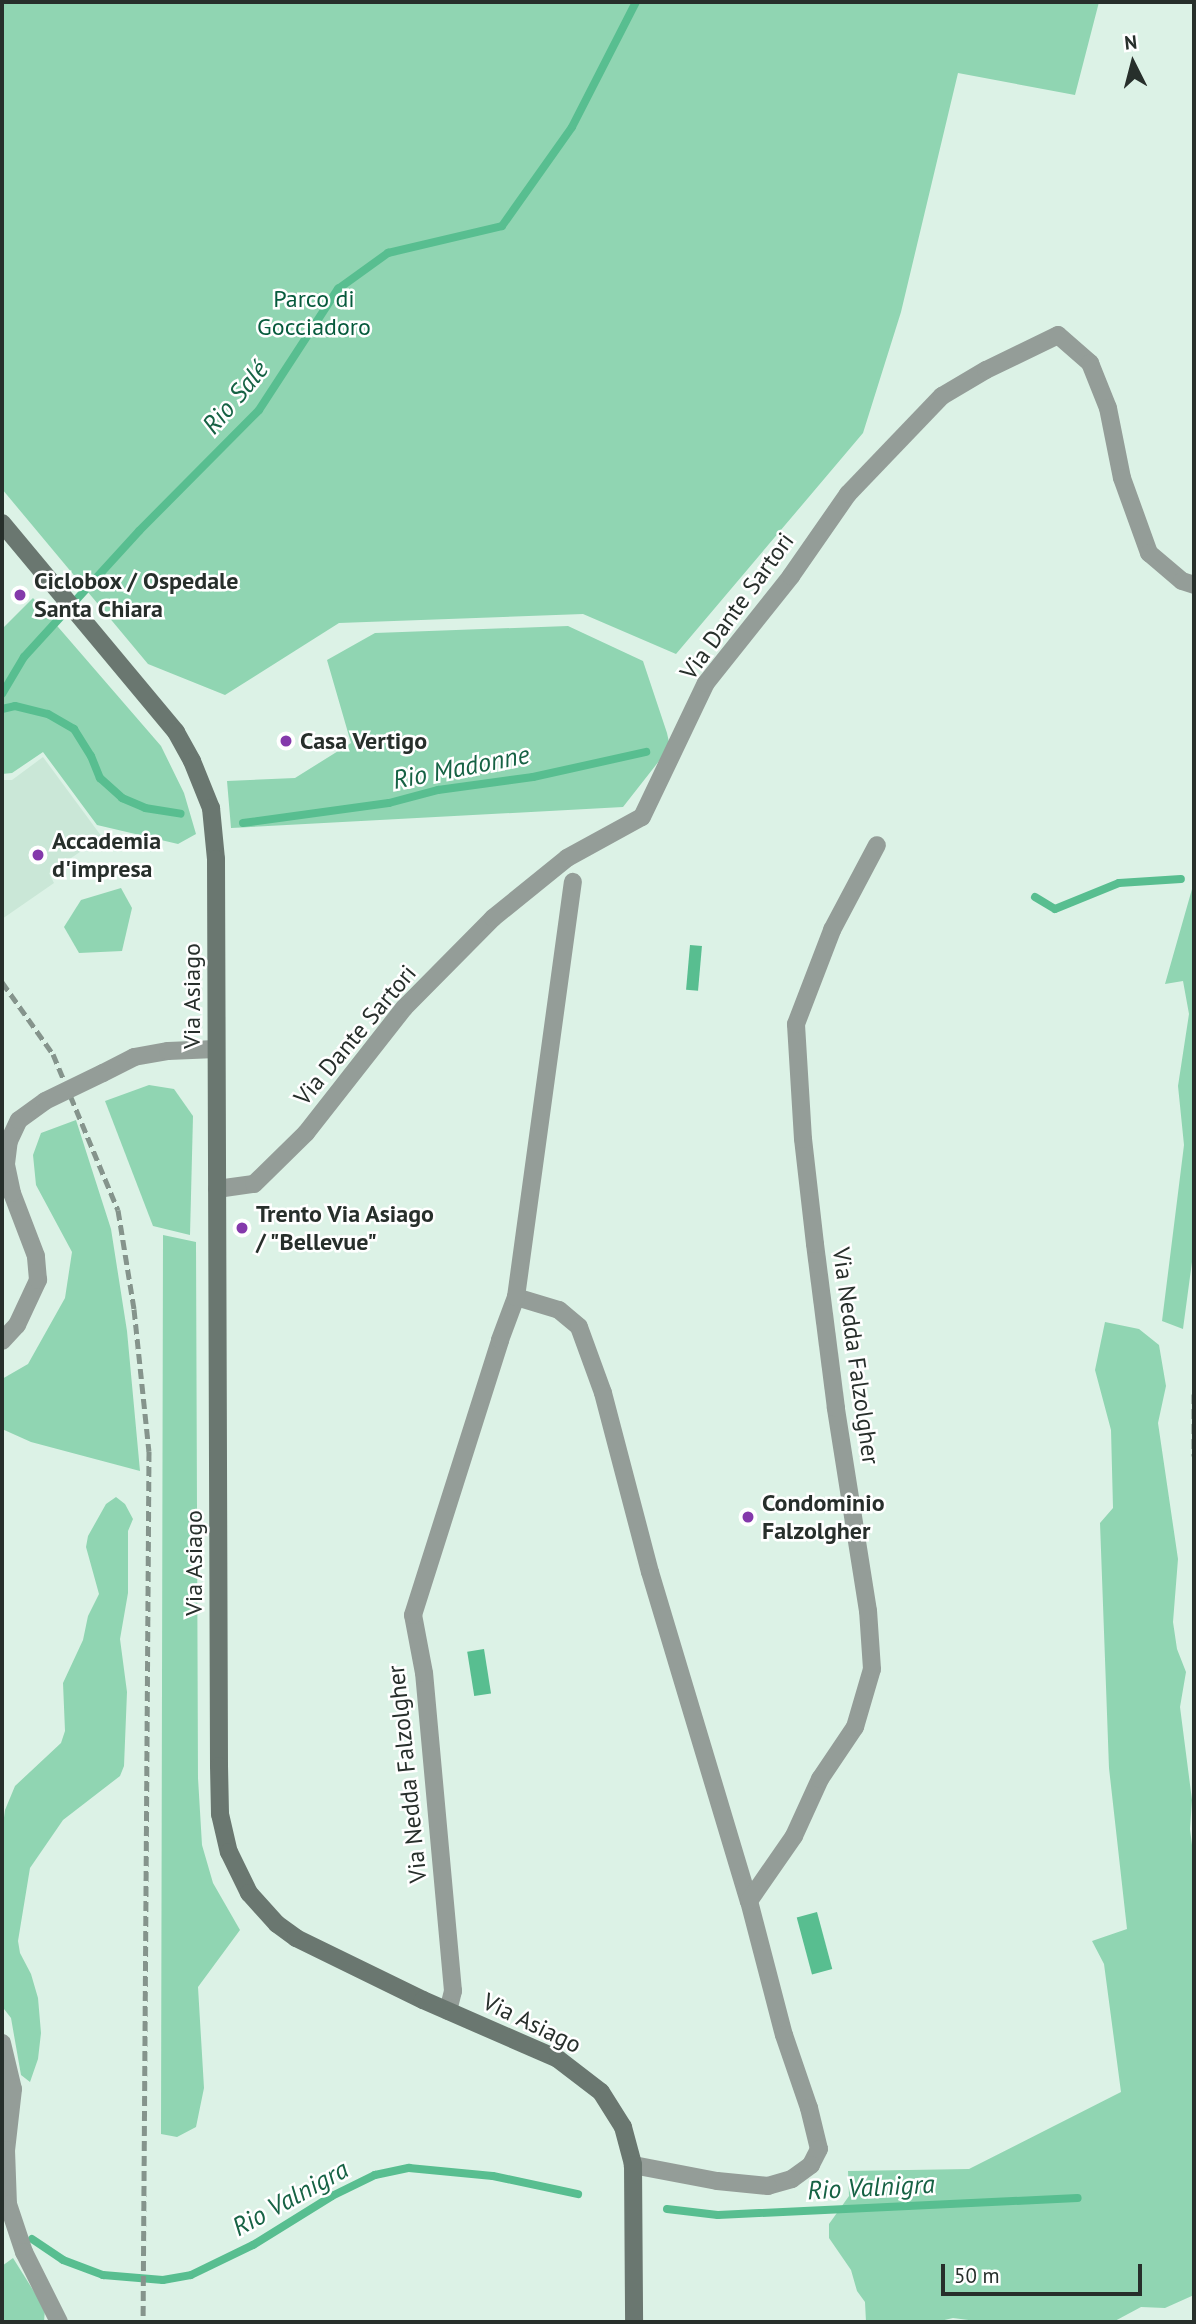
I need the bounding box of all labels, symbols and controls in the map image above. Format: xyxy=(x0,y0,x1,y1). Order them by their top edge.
north arrow xyxy=(1098,28,1168,98)
text: N xyxy=(1123,30,1138,55)
park label: Parco di Gocciadoro xyxy=(257,285,371,341)
water label: Rio Salé xyxy=(195,354,275,440)
street label: Via Dante Sartori xyxy=(674,527,800,685)
place label: Ciclobox / Ospedale Santa Chiara xyxy=(34,567,239,623)
marker: Ciclobox / Ospedale Santa Chiara xyxy=(12,587,28,603)
place label: Casa Vertigo xyxy=(300,727,428,755)
marker: Casa Vertigo xyxy=(278,733,294,749)
water label: Rio Madonne xyxy=(390,738,532,796)
place label: Accademia d'impresa xyxy=(52,827,161,883)
marker: Accademia d'impresa xyxy=(30,847,46,863)
street label: Via Asiago xyxy=(178,943,206,1049)
street label: Via Dante Sartori xyxy=(288,959,422,1111)
place label: Trento Via Asiago / "Bellevue" xyxy=(256,1200,436,1256)
marker: Trento Via Asiago / "Bellevue" xyxy=(234,1220,250,1236)
street label: Via Nedda Falzolgher xyxy=(827,1246,885,1466)
place label: Condominio Falzolgher xyxy=(762,1489,885,1545)
marker: Condominio Falzolgher xyxy=(740,1509,756,1525)
street label: Via Asiago xyxy=(180,1510,208,1616)
street label: Via Nedda Falzolgher xyxy=(381,1664,433,1884)
street label: Via Asiago xyxy=(478,1987,586,2059)
water label: Rio Valnigra xyxy=(226,2153,354,2243)
water label: Rio Valnigra xyxy=(806,2168,936,2206)
scale bar xyxy=(944,2250,1145,2294)
text: 50 m xyxy=(954,2262,1000,2289)

